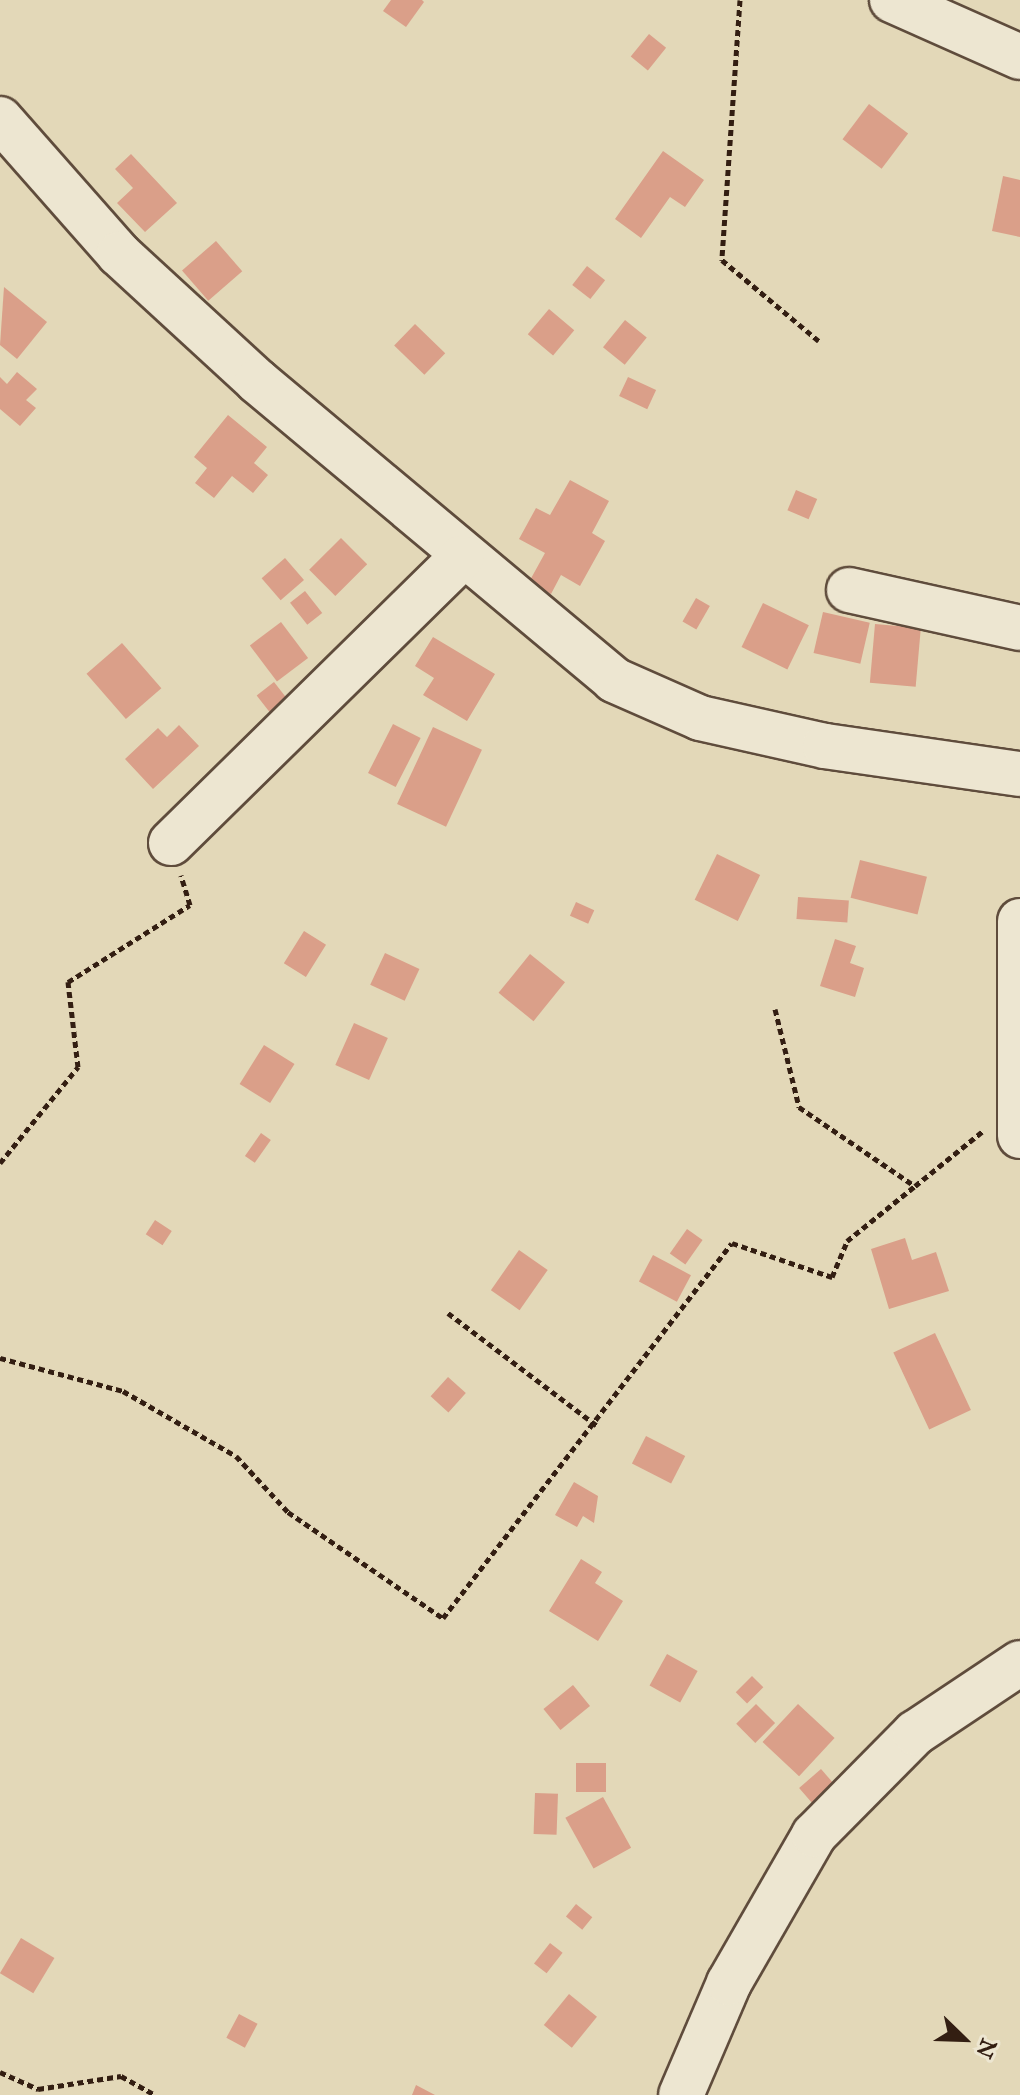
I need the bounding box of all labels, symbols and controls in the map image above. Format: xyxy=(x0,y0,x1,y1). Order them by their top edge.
north arrow xyxy=(924,1999,1004,2079)
text: N xyxy=(970,2035,1003,2062)

